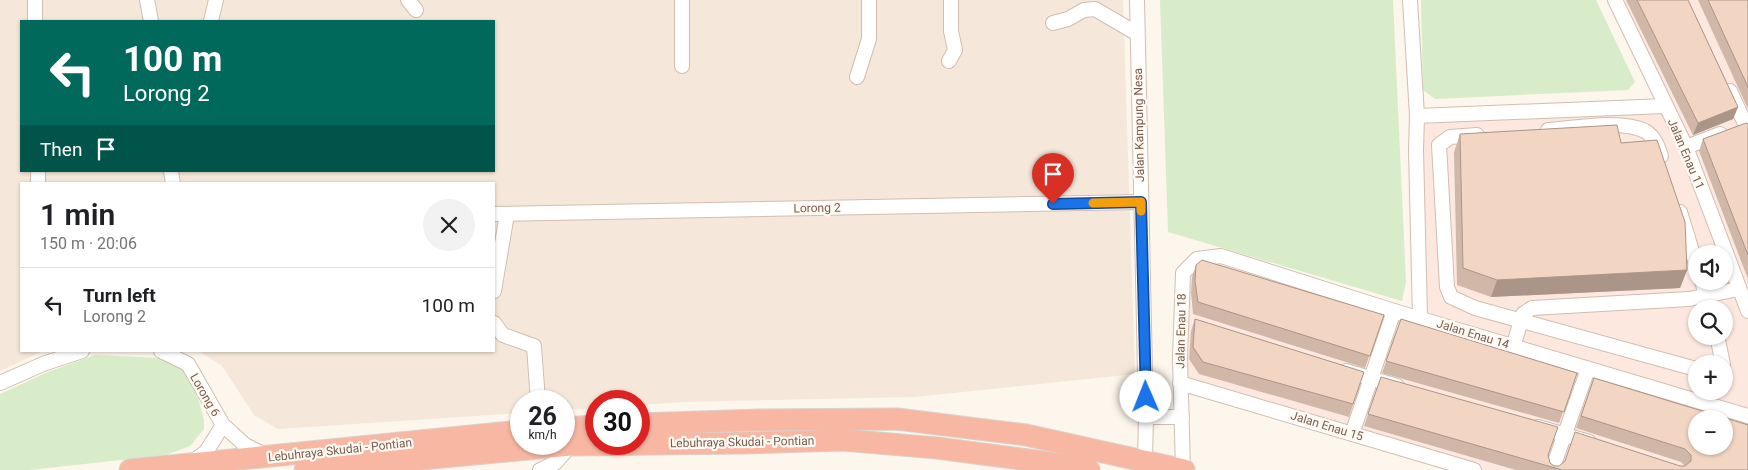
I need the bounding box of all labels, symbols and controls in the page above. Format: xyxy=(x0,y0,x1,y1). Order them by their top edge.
text: 100 m xyxy=(123,39,222,80)
icon: left xyxy=(40,40,105,105)
street label: Jalan Kampung Nesa xyxy=(1131,68,1147,182)
text: Lorong 2 xyxy=(123,81,210,106)
street label: Jalan Enau 11 xyxy=(1665,117,1707,191)
icon: arrive xyxy=(92,135,120,163)
text: Then xyxy=(40,138,82,161)
pin xyxy=(1032,153,1074,204)
icon: arrive xyxy=(1039,160,1067,188)
text: 1 min xyxy=(40,197,115,232)
button: close xyxy=(423,199,475,251)
street label: Lorong 2 xyxy=(793,201,841,215)
text: 150 m · 20:06 xyxy=(40,234,137,253)
map controls xyxy=(1688,245,1733,455)
button: sound xyxy=(1688,245,1733,290)
text: Turn left xyxy=(83,284,156,307)
icon: left xyxy=(40,291,68,319)
street label: Jalan Enau 18 xyxy=(1173,293,1189,369)
text: 100 m xyxy=(422,294,475,317)
button: search xyxy=(1688,300,1733,345)
text: Lorong 2 xyxy=(83,307,146,326)
street label: Jalan Enau 14 xyxy=(1435,316,1511,352)
button: + xyxy=(1688,355,1733,400)
position arrow xyxy=(1119,370,1171,422)
street label: Lorong 6 xyxy=(187,371,223,419)
speed limit sign: 30 xyxy=(585,390,650,455)
text: 26 xyxy=(528,402,557,431)
street label: Jalan Enau 15 xyxy=(1289,408,1365,444)
button: − xyxy=(1688,410,1733,455)
text: km/h xyxy=(528,428,557,442)
street label: Lebuhraya Skudai - Pontian xyxy=(670,434,814,450)
street label: Lebuhraya Skudai - Pontian xyxy=(267,435,413,465)

